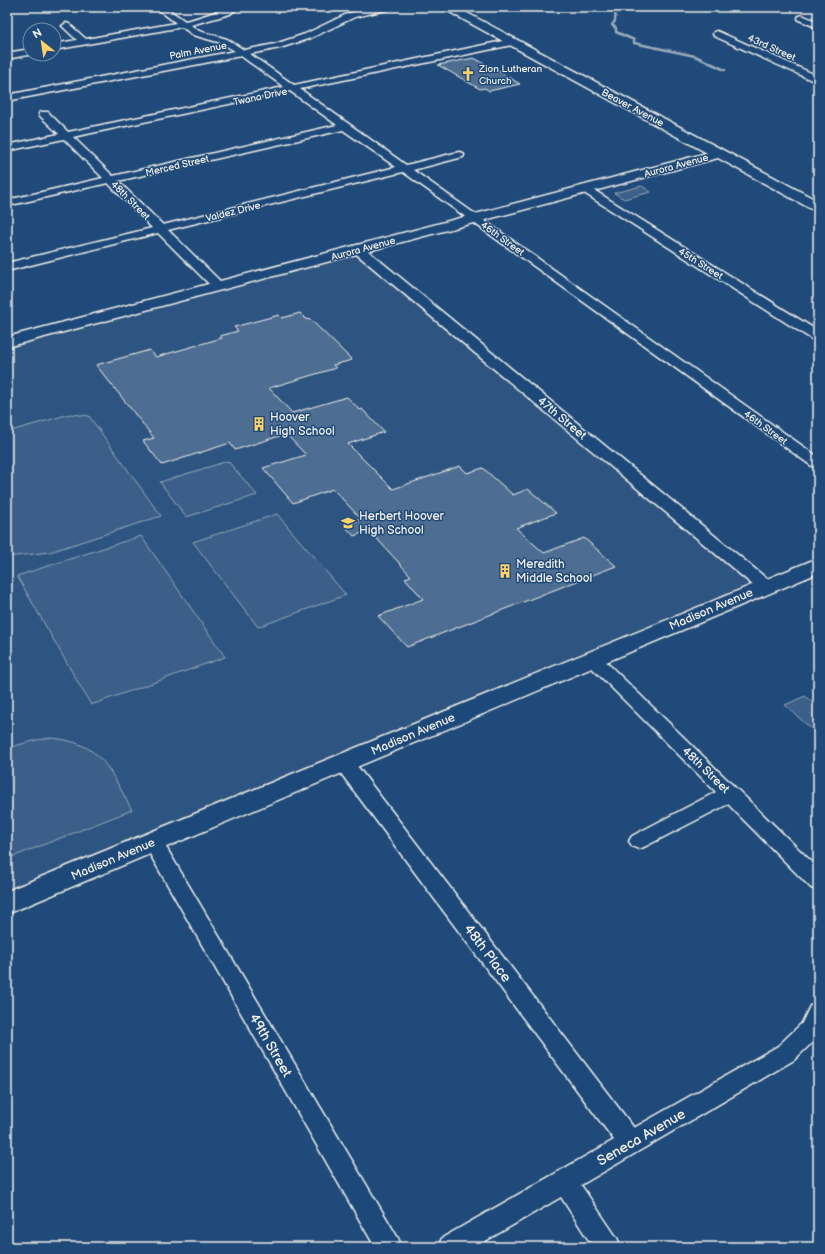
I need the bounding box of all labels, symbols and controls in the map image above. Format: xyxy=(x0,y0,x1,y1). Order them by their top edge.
north arrow xyxy=(22,22,62,62)
text: N xyxy=(30,26,44,41)
street label: 43rd Street xyxy=(746,32,797,64)
street label: Palm Avenue xyxy=(168,40,228,62)
place label: Zion Lutheran Church xyxy=(478,63,542,87)
church icon: Zion Lutheran Church xyxy=(460,66,476,82)
street label: Twana Drive xyxy=(232,85,288,109)
street label: Beaver Avenue xyxy=(599,86,666,129)
street label: Aurora Avenue xyxy=(643,152,710,180)
street label: Merced Street xyxy=(144,153,210,179)
street label: 48th Street xyxy=(108,179,152,223)
street label: Valdez Drive xyxy=(205,199,262,225)
street label: 46th Street xyxy=(478,219,526,259)
street label: Aurora Avenue xyxy=(330,235,397,263)
street label: 45th Street xyxy=(676,245,725,282)
street label: 47th Street xyxy=(534,394,590,443)
street label: 46th Street xyxy=(741,408,789,448)
place label: Hoover High School xyxy=(270,410,335,439)
building icon: Hoover High School xyxy=(251,416,267,432)
place label: Herbert Hoover High School xyxy=(359,509,445,538)
school or university icon: Herbert Hoover High School xyxy=(340,515,356,531)
place label: Meredith Middle School xyxy=(516,557,592,586)
building icon: Meredith Middle School xyxy=(497,563,513,579)
street label: Madison Avenue xyxy=(667,585,755,634)
street label: Madison Avenue xyxy=(369,710,457,759)
street label: 48th Street xyxy=(679,744,733,797)
street label: Madison Avenue xyxy=(69,835,157,884)
street label: 48th Place xyxy=(460,921,515,986)
street label: 49th Street xyxy=(246,1010,296,1081)
street label: Seneca Avenue xyxy=(594,1105,688,1170)

